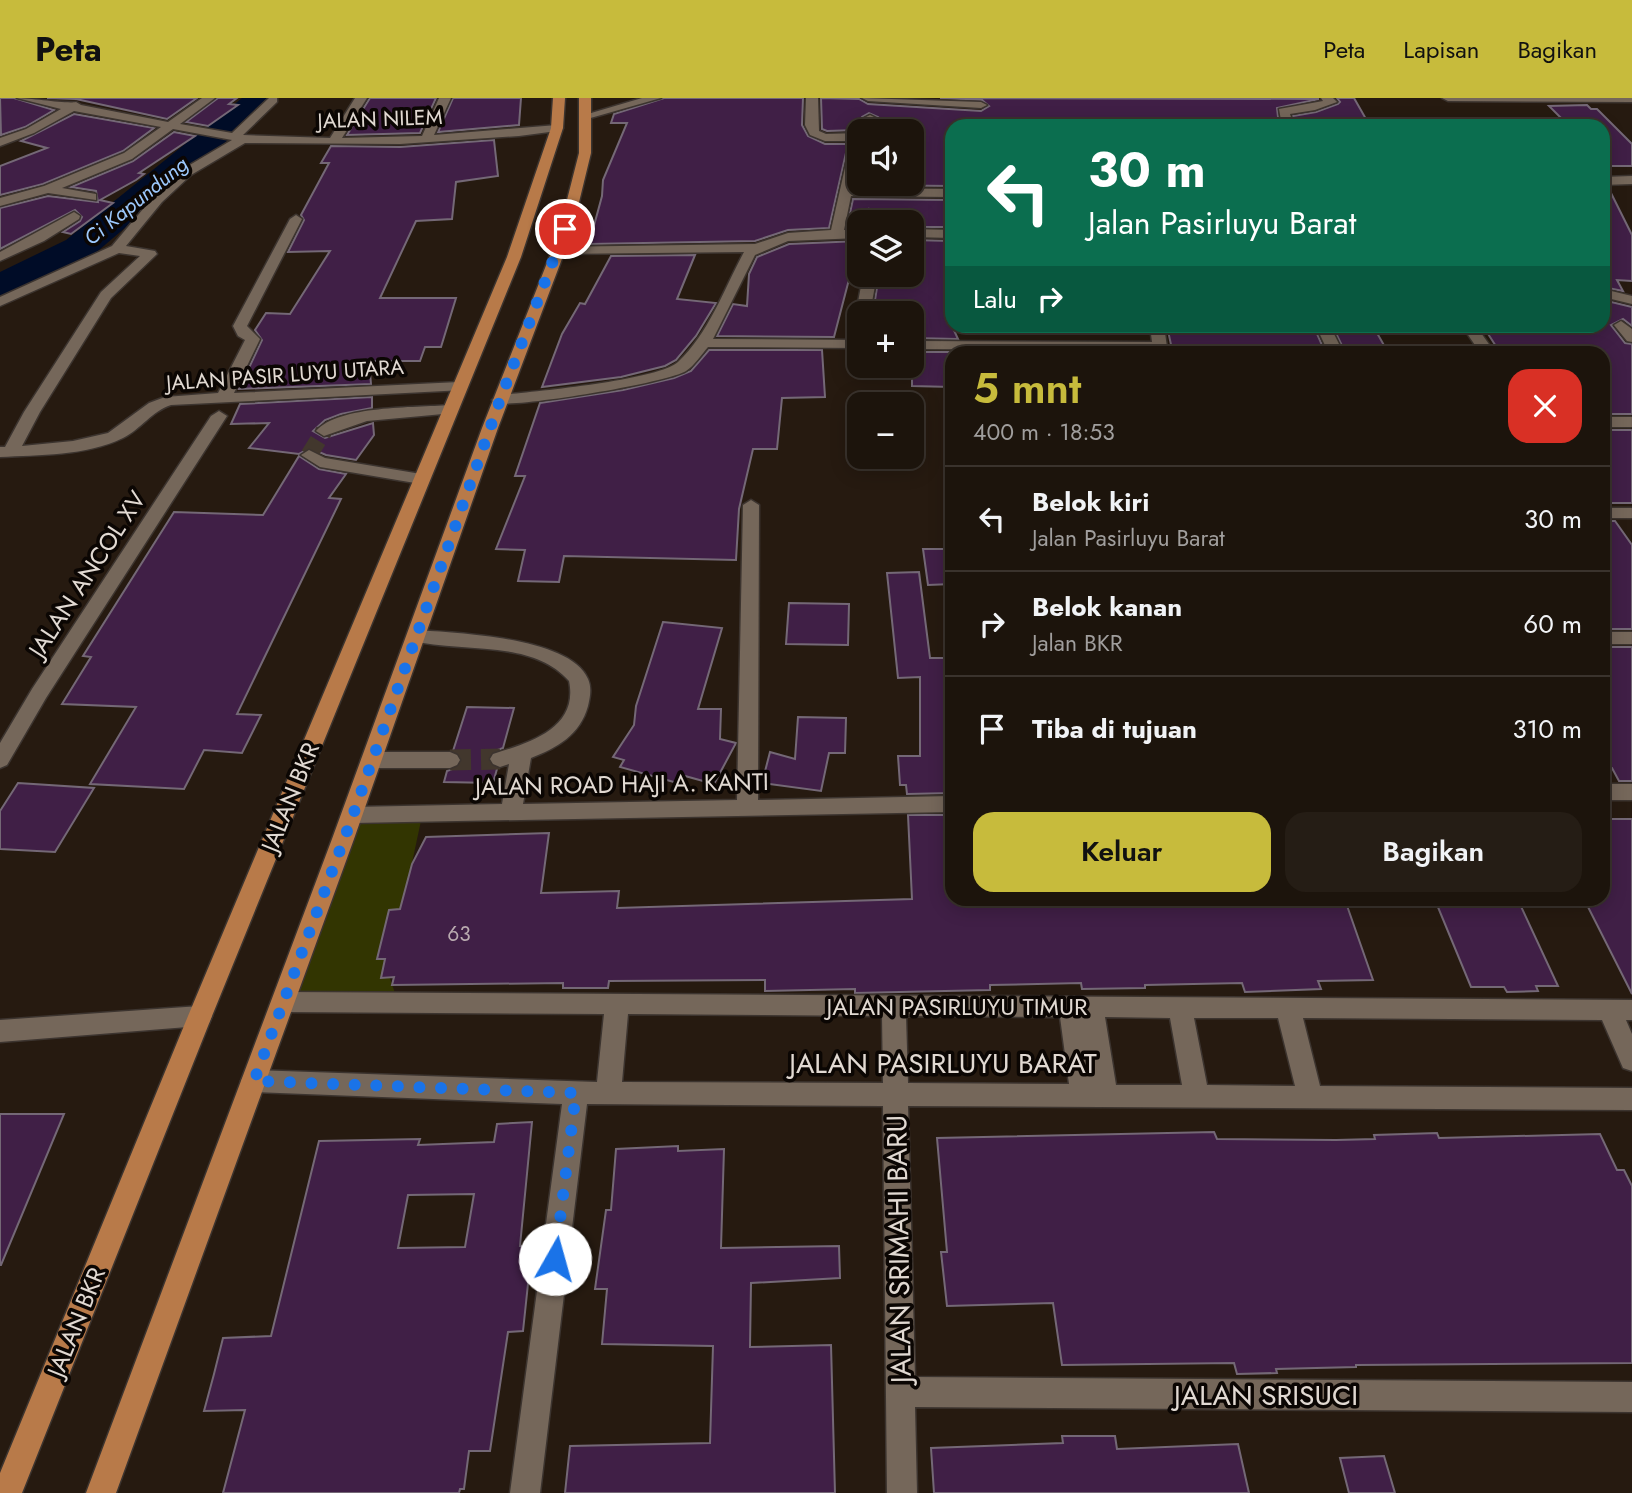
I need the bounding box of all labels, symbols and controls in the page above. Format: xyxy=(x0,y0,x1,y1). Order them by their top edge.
text: Peta xyxy=(35,26,102,73)
text: Peta xyxy=(1323,32,1365,67)
text: Lapisan xyxy=(1403,32,1479,67)
text: Bagikan xyxy=(1517,32,1597,67)
street label: JALAN NILEM xyxy=(314,102,443,136)
map controls xyxy=(847,119,924,469)
button: sound xyxy=(847,119,924,196)
text: 30 m xyxy=(1088,135,1206,205)
icon: left xyxy=(973,147,1064,238)
water label: Ci Kapundung xyxy=(77,149,195,252)
pin xyxy=(535,199,595,259)
text: Jalan Pasirluyu Barat xyxy=(1088,200,1356,246)
icon: arrive xyxy=(546,210,584,248)
button: layers xyxy=(847,210,924,287)
text: Lalu xyxy=(973,280,1017,318)
icon: right xyxy=(1031,280,1069,318)
button: + xyxy=(847,301,924,378)
street label: JALAN PASIR LUYU UTARA xyxy=(162,352,405,398)
text: 5 mnt xyxy=(973,358,1081,419)
button: close xyxy=(1508,369,1582,443)
button: − xyxy=(847,392,924,469)
text: 400 m · 18:53 xyxy=(973,415,1115,449)
text: Belok kiri xyxy=(1032,483,1149,521)
street label: JALAN ANCOL XV xyxy=(18,484,154,667)
icon: left xyxy=(973,500,1011,538)
text: 30 m xyxy=(1524,500,1582,538)
text: Jalan Pasirluyu Barat xyxy=(1032,521,1225,555)
text: Belok kanan xyxy=(1032,588,1182,626)
icon: right xyxy=(973,605,1011,643)
text: 60 m xyxy=(1523,605,1582,643)
text: Jalan BKR xyxy=(1032,626,1123,660)
icon: arrive xyxy=(973,710,1011,748)
text: Tiba di tujuan xyxy=(1032,710,1197,748)
text: 310 m xyxy=(1512,710,1582,748)
street label: JALAN BKR xyxy=(251,737,328,860)
street label: JALAN ROAD HAJI A. KANTI xyxy=(472,764,769,804)
button: Keluar xyxy=(973,812,1271,892)
button: Bagikan xyxy=(1285,812,1582,892)
house number: 63 xyxy=(447,919,471,949)
street label: JALAN PASIRLUYU TIMUR xyxy=(824,989,1088,1024)
street label: JALAN PASIRLUYU BARAT xyxy=(785,1043,1097,1084)
street label: JALAN SRIMAHI BARU xyxy=(876,1114,922,1388)
position arrow xyxy=(518,1222,592,1296)
street label: JALAN BKR xyxy=(37,1262,114,1385)
street label: JALAN SRISUCI xyxy=(1170,1375,1358,1416)

